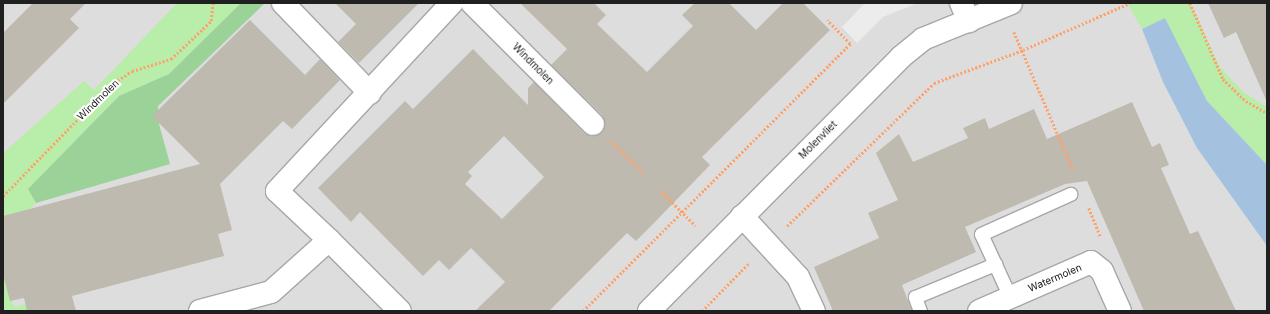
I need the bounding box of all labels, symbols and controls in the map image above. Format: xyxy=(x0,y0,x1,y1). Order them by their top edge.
street label: Windmolen xyxy=(510,41,556,87)
street label: Windmolen xyxy=(75,77,121,123)
street label: Molenvliet xyxy=(797,119,839,161)
street label: Watermolen xyxy=(1027,261,1083,295)

